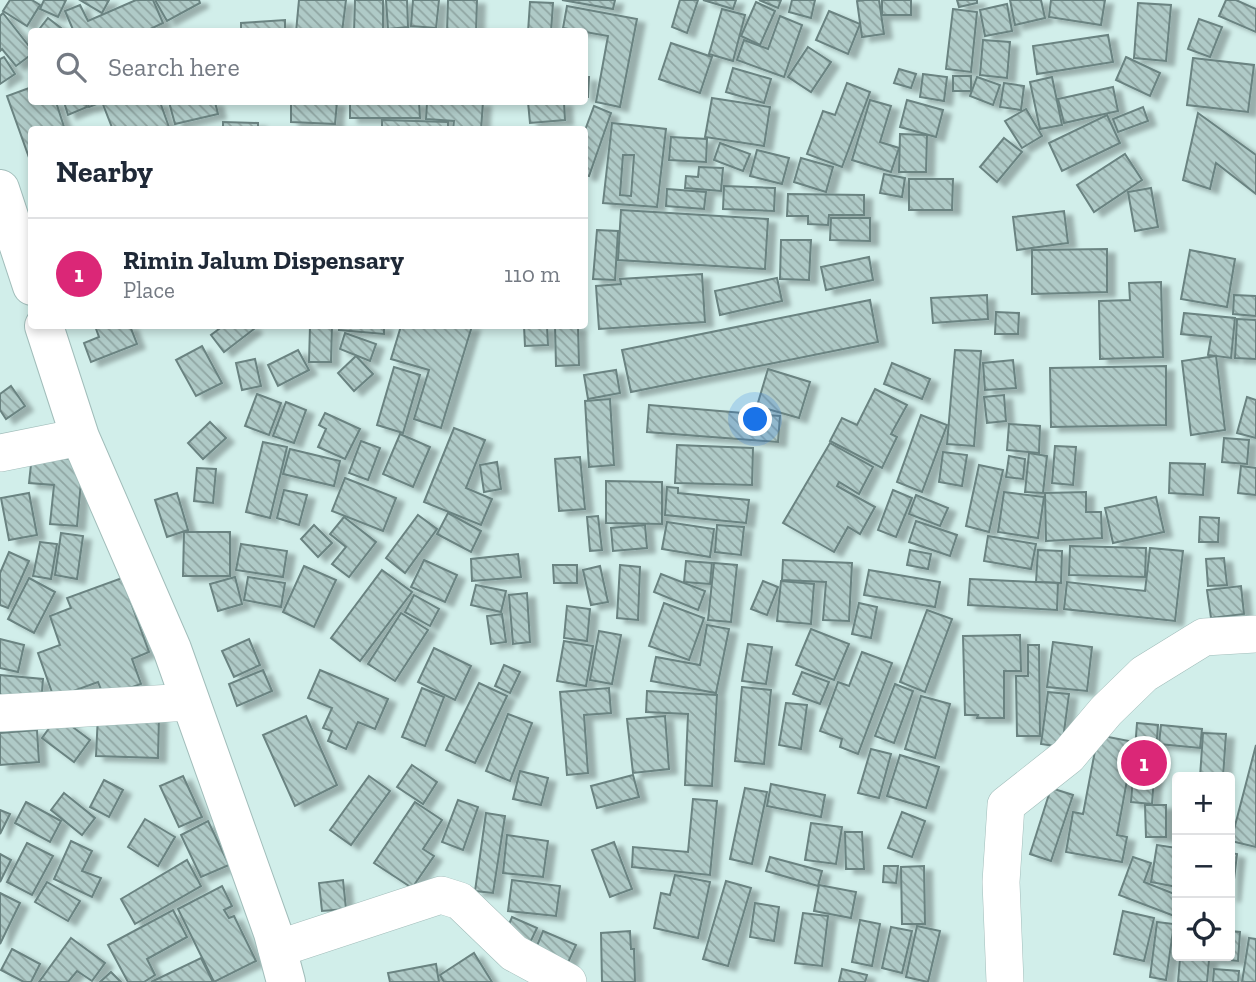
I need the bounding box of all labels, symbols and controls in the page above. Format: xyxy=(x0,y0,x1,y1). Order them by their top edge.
search box xyxy=(28,28,588,105)
icon: search xyxy=(52,48,90,86)
text: Search here xyxy=(108,51,240,83)
text: Nearby xyxy=(56,154,153,190)
text: Rimin Jalum Dispensary xyxy=(123,244,404,276)
text: 1 xyxy=(74,260,84,288)
text: 110 m xyxy=(504,260,560,288)
text: Place xyxy=(123,276,175,304)
your location xyxy=(738,402,772,436)
pin: 1 xyxy=(1121,737,1167,789)
map controls xyxy=(1172,772,1235,961)
button: + xyxy=(1172,772,1235,835)
button: − xyxy=(1172,835,1235,898)
button: locate xyxy=(1172,898,1235,961)

